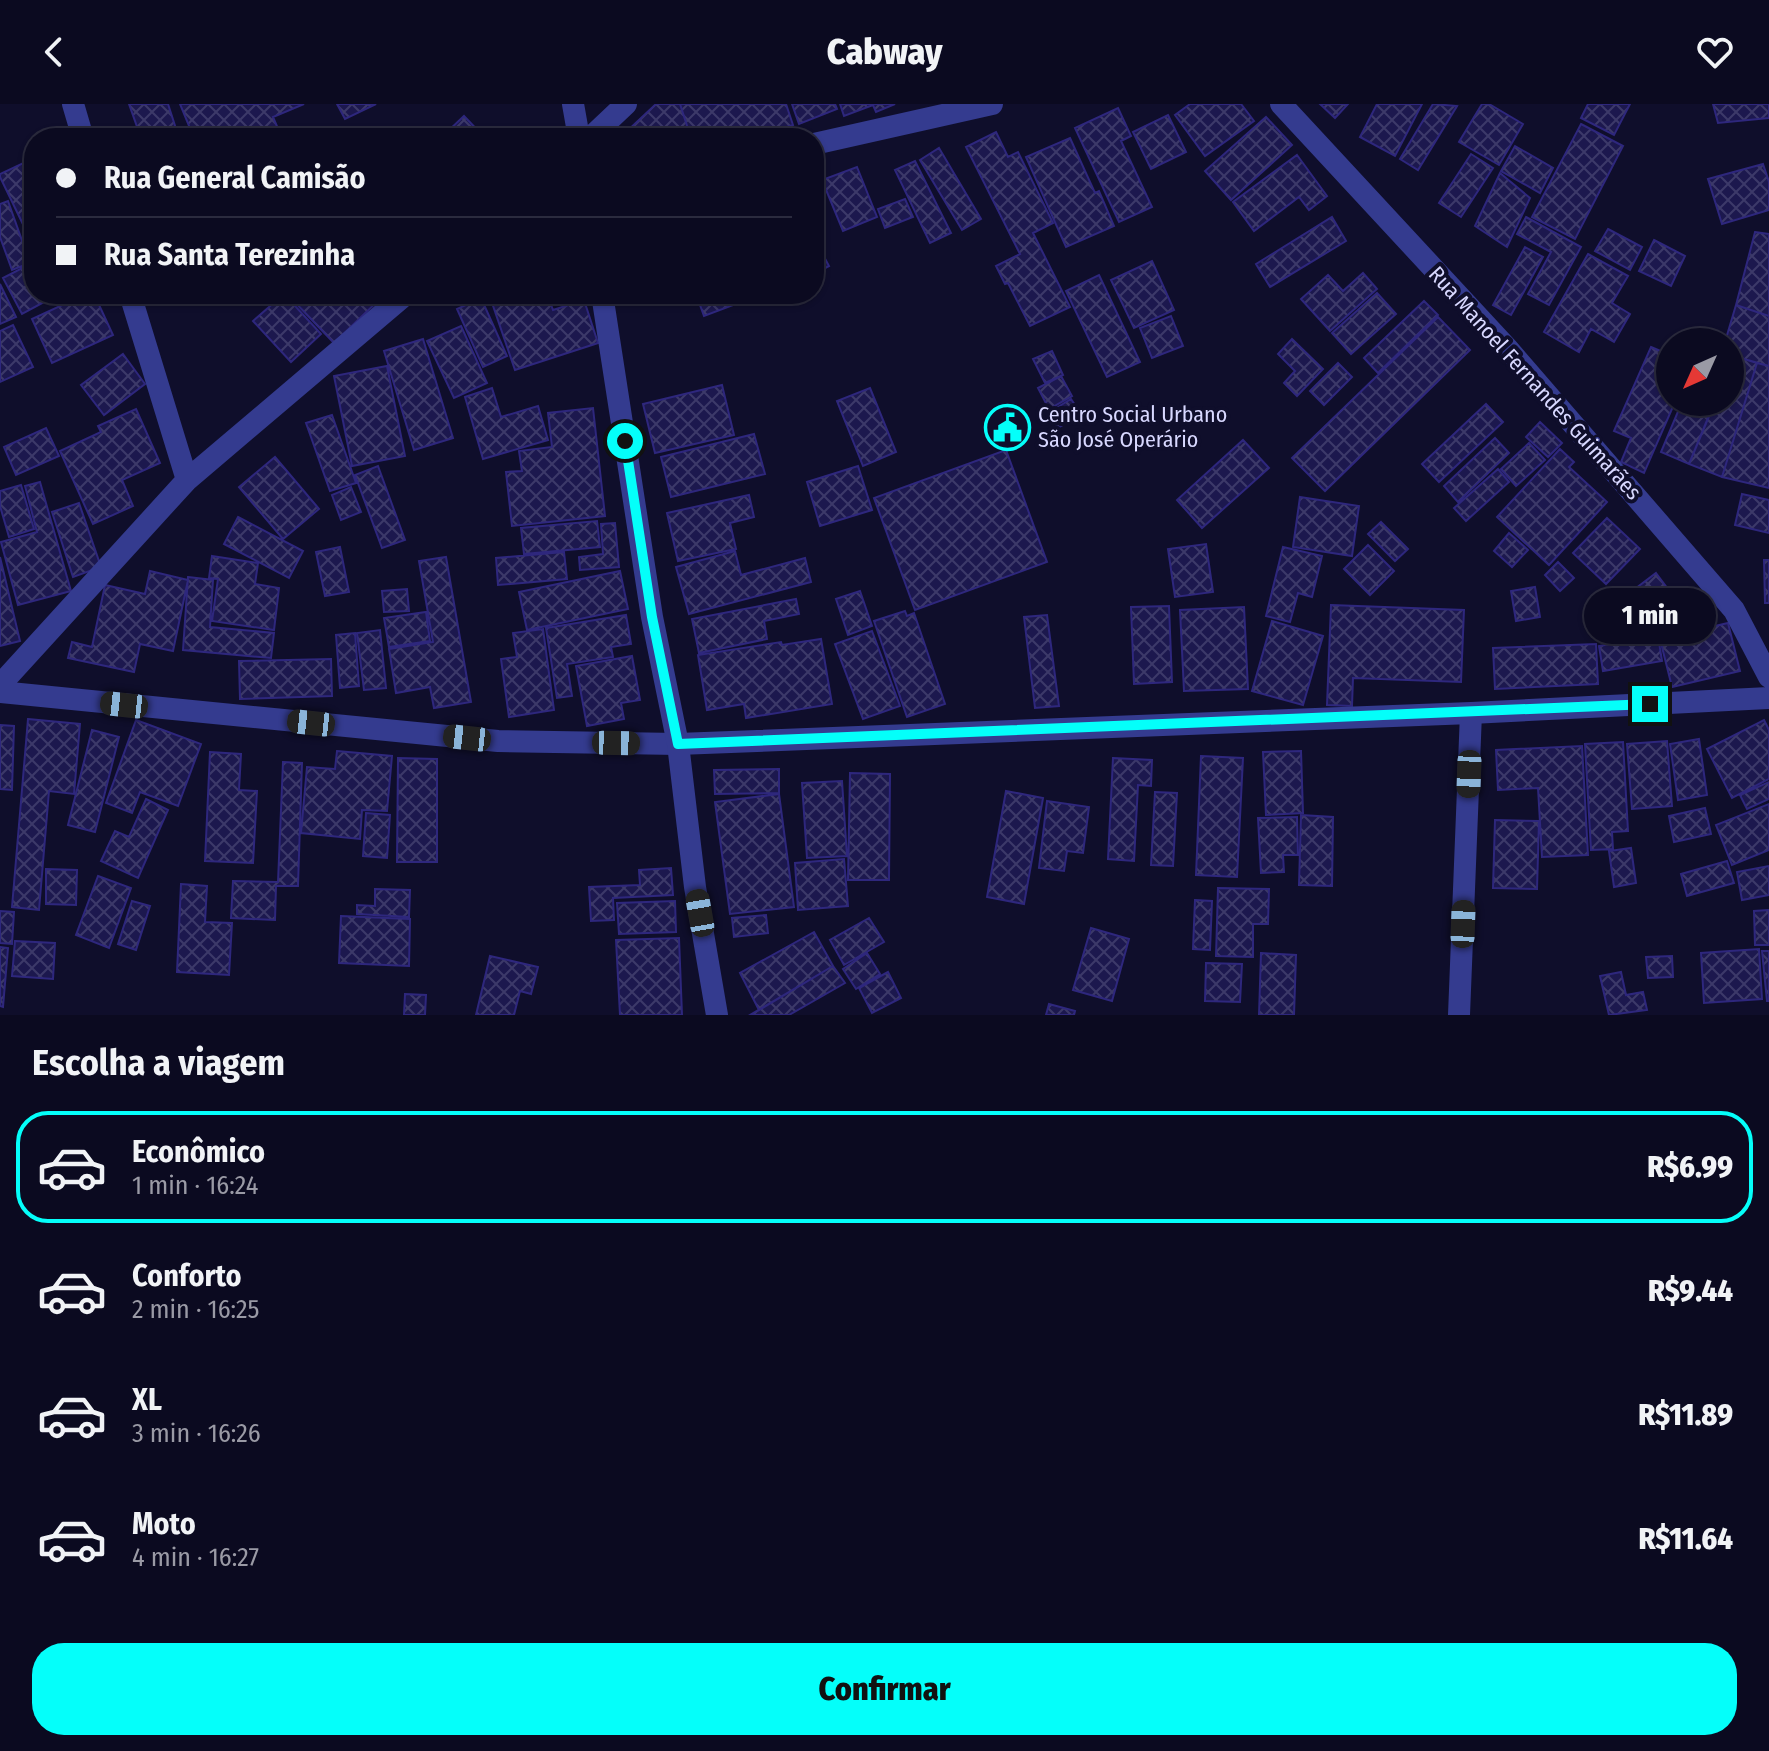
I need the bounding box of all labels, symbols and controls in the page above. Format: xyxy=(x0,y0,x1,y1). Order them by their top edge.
icon: back xyxy=(32,30,76,74)
text: Cabway xyxy=(827,30,942,74)
icon: heart xyxy=(1693,30,1737,74)
text: Rua General Camisão xyxy=(104,160,365,196)
text: Rua Santa Terezinha xyxy=(104,237,355,273)
street label: Rua Manoel Fernandes Guimarães xyxy=(1423,261,1647,505)
north arrow xyxy=(1656,328,1744,416)
map controls xyxy=(1656,328,1744,416)
place label: Centro Social Urbano São José Operário xyxy=(1038,401,1227,453)
public building icon: Centro Social Urbano São José Operário xyxy=(983,403,1031,451)
route start xyxy=(607,423,643,459)
callout: 1 min xyxy=(1584,588,1716,644)
text: 1 min xyxy=(1622,600,1678,631)
route end xyxy=(1632,686,1668,722)
car xyxy=(99,691,149,719)
car xyxy=(286,709,336,737)
car xyxy=(442,724,492,752)
car xyxy=(592,731,640,755)
car xyxy=(1456,750,1482,798)
car xyxy=(684,887,716,939)
car xyxy=(1450,900,1476,948)
text: Escolha a viagem xyxy=(32,1041,285,1085)
icon: car xyxy=(36,1131,108,1203)
text: Econômico xyxy=(132,1134,265,1170)
text: R$6.99 xyxy=(1647,1149,1733,1185)
text: 1 min · 16:24 xyxy=(132,1170,258,1201)
icon: car xyxy=(36,1255,108,1327)
text: Conforto xyxy=(132,1258,241,1294)
text: R$9.44 xyxy=(1648,1273,1733,1309)
text: 2 min · 16:25 xyxy=(132,1294,260,1325)
icon: car xyxy=(36,1379,108,1451)
text: XL xyxy=(132,1382,162,1418)
text: R$11.89 xyxy=(1638,1397,1733,1433)
text: 3 min · 16:26 xyxy=(132,1418,261,1449)
icon: car xyxy=(36,1503,108,1575)
text: Moto xyxy=(132,1506,196,1542)
text: R$11.64 xyxy=(1639,1521,1733,1557)
text: 4 min · 16:27 xyxy=(132,1542,259,1573)
button: Confirmar xyxy=(32,1643,1737,1735)

